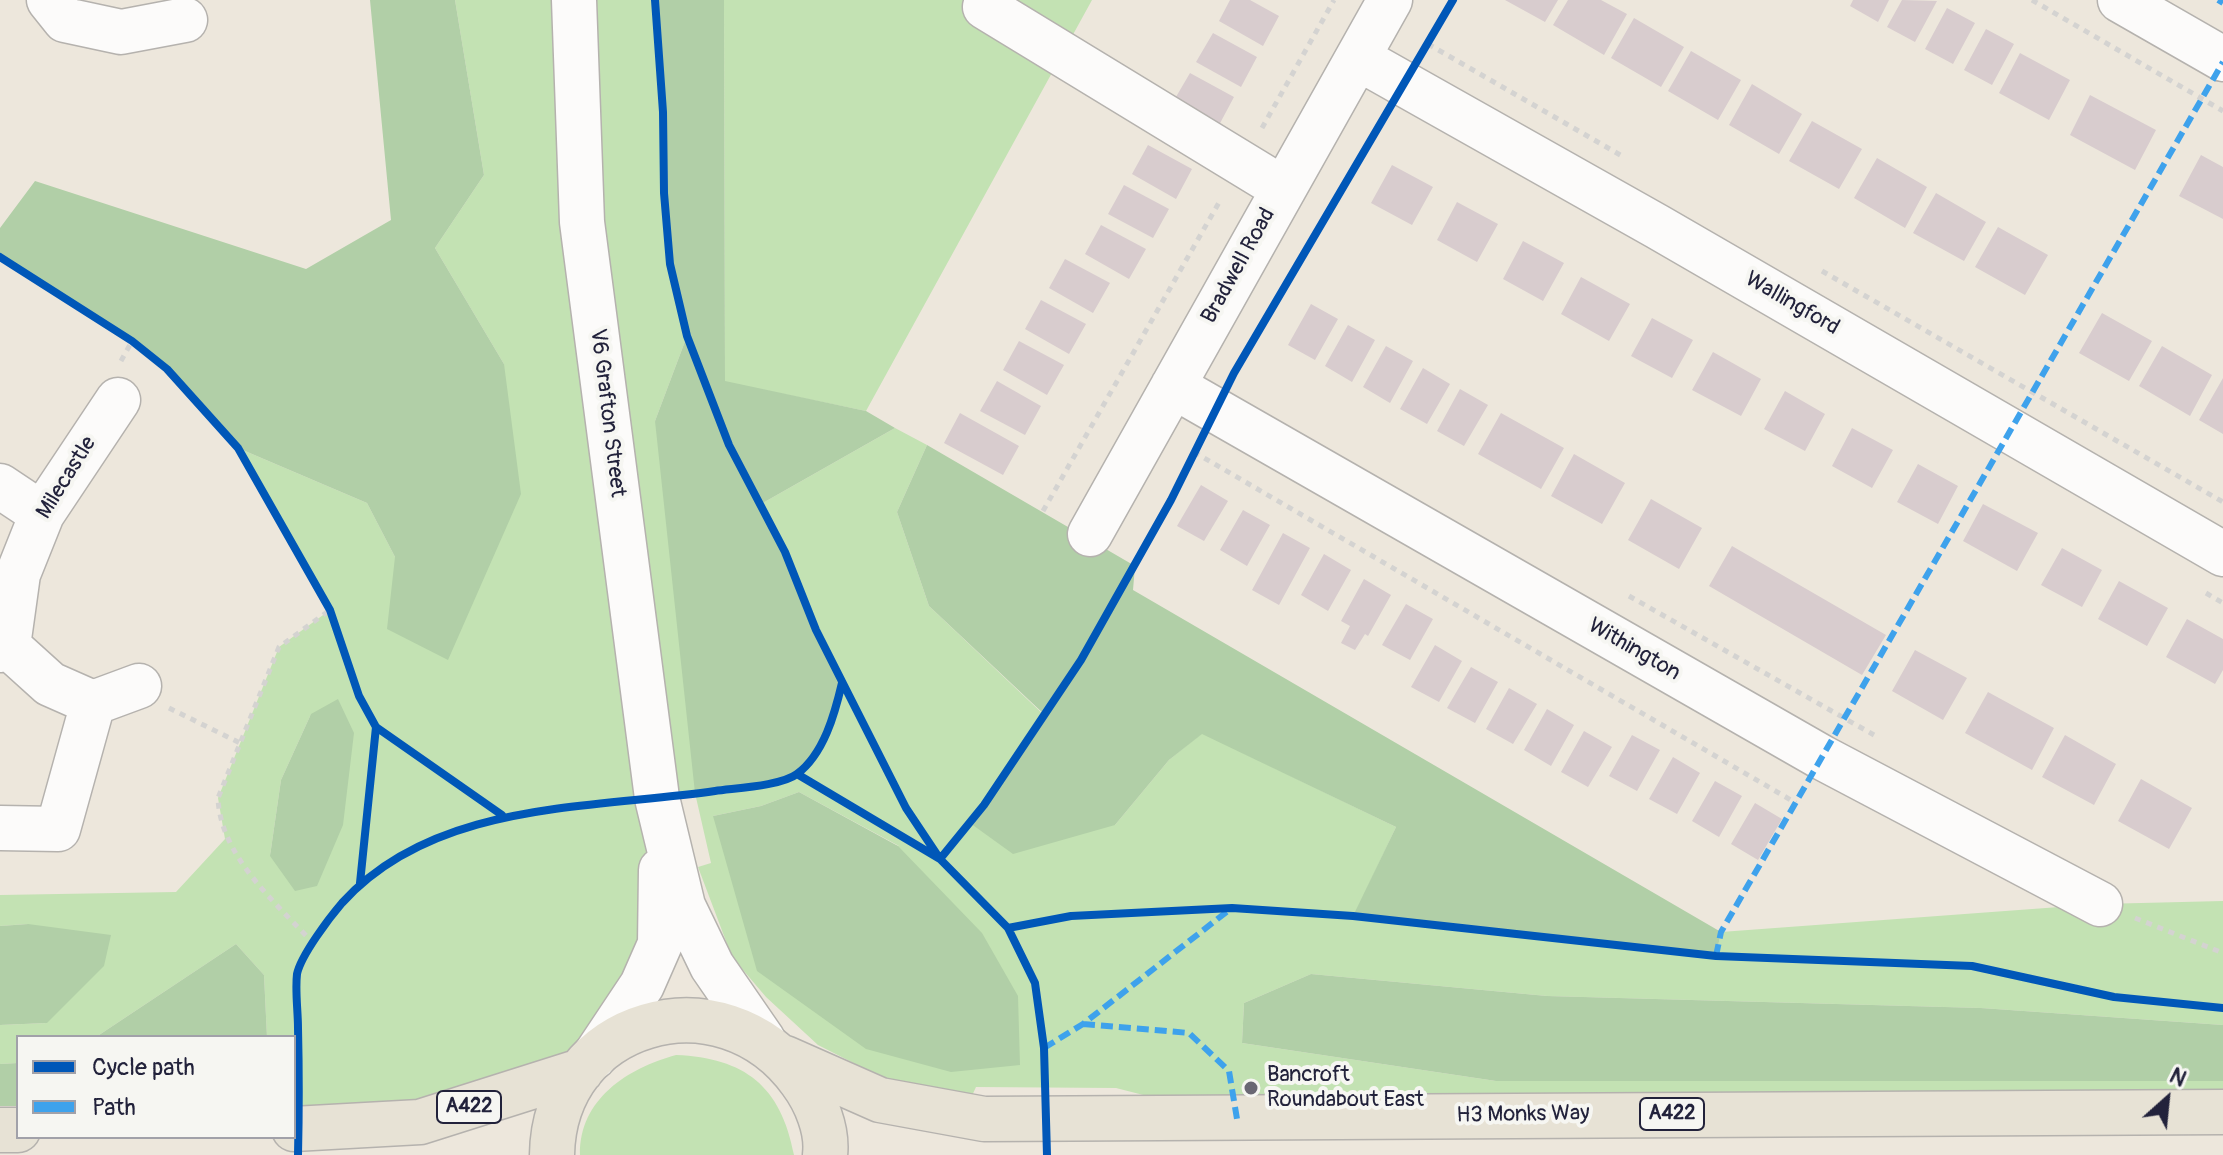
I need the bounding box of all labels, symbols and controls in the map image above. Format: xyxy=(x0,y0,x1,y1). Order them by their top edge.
street label: Bradwell Road xyxy=(1196,204,1282,328)
street label: Wallingford xyxy=(1740,266,1844,342)
street label: V6 Grafton Street xyxy=(584,327,630,499)
street label: Milecastle xyxy=(31,432,103,524)
street label: Withington xyxy=(1583,613,1685,687)
legend xyxy=(16,1035,296,1139)
text: Cycle path xyxy=(92,1053,195,1082)
north arrow xyxy=(2127,1059,2207,1139)
place label: Bancroft Roundabout East xyxy=(1267,1062,1424,1114)
text: N xyxy=(2165,1062,2191,1093)
marker: Bancroft Roundabout East xyxy=(1242,1079,1260,1097)
road number: A422 xyxy=(437,1091,501,1123)
text: Path xyxy=(92,1093,136,1122)
road number: A422 xyxy=(1640,1098,1704,1130)
street label: H3 Monks Way xyxy=(1456,1101,1590,1129)

